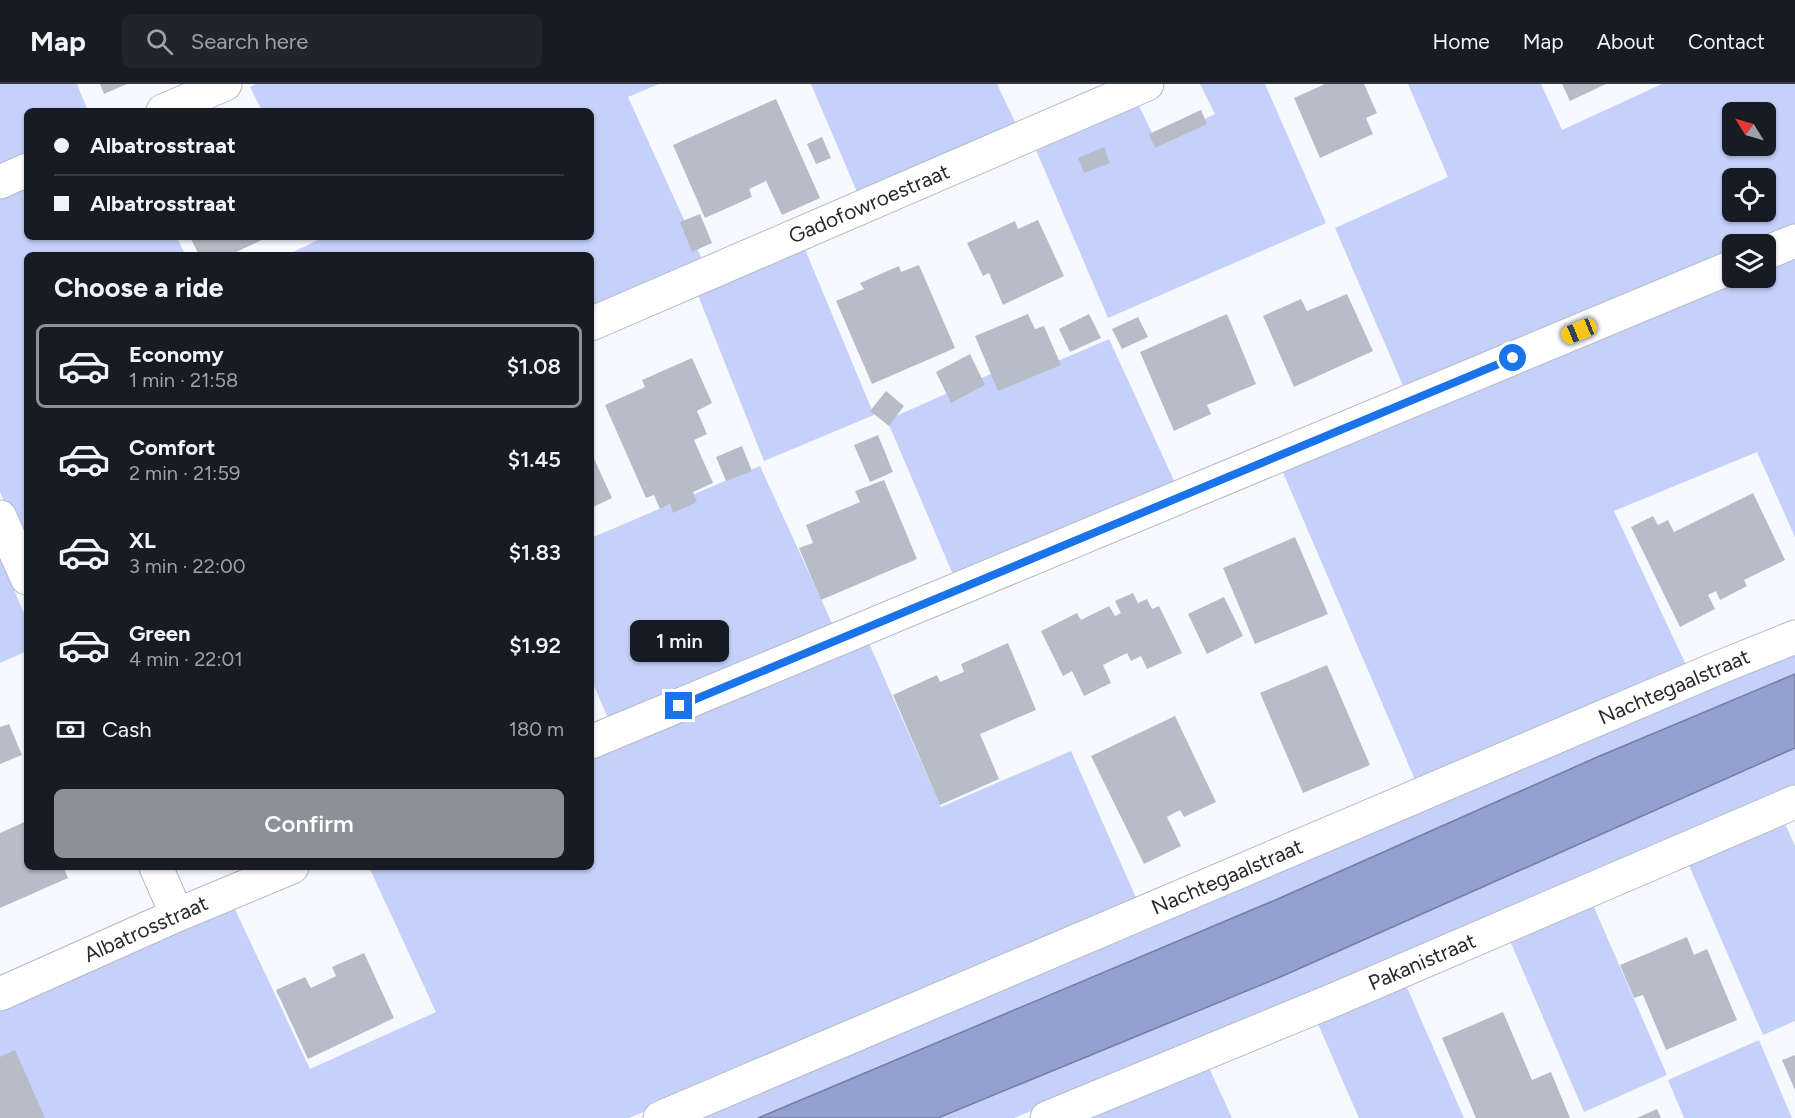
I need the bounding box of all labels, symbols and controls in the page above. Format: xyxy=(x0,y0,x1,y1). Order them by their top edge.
search box xyxy=(122,14,542,68)
text: Map xyxy=(30,24,86,58)
icon: search xyxy=(143,25,176,58)
text: Search here xyxy=(191,28,308,55)
text: Home xyxy=(1433,29,1490,54)
text: Map xyxy=(1523,29,1564,54)
text: About xyxy=(1597,29,1655,54)
text: Contact xyxy=(1688,29,1765,54)
north arrow xyxy=(1722,102,1776,156)
map controls xyxy=(1722,102,1776,288)
text: Albatrosstraat xyxy=(90,132,236,159)
street label: Gadofowroestraat xyxy=(785,158,953,249)
button: locate xyxy=(1722,168,1776,222)
text: Albatrosstraat xyxy=(90,190,236,217)
button: layers xyxy=(1722,234,1776,288)
text: Choose a ride xyxy=(54,271,223,304)
car xyxy=(1559,316,1599,346)
icon: car xyxy=(57,339,111,393)
text: Economy xyxy=(129,341,224,368)
route start xyxy=(1499,344,1526,371)
text: $1.08 xyxy=(507,353,561,380)
text: 1 min · 21:58 xyxy=(129,368,238,392)
icon: car xyxy=(57,432,111,486)
text: Comfort xyxy=(129,434,215,461)
text: $1.45 xyxy=(508,446,561,473)
text: 2 min · 21:59 xyxy=(129,461,240,485)
icon: car xyxy=(57,525,111,579)
text: XL xyxy=(129,527,156,554)
text: $1.83 xyxy=(509,539,561,566)
text: 3 min · 22:00 xyxy=(129,554,246,578)
icon: car xyxy=(57,618,111,672)
callout: 1 min xyxy=(630,619,728,661)
text: Green xyxy=(129,620,191,647)
text: 1 min xyxy=(656,629,703,653)
text: $1.92 xyxy=(509,632,561,659)
street label: Nachtegaalstraat xyxy=(1594,643,1753,730)
text: 4 min · 22:01 xyxy=(129,647,243,671)
route end xyxy=(665,692,692,719)
icon: cash xyxy=(54,713,87,746)
text: Cash xyxy=(102,716,152,743)
text: 180 m xyxy=(509,717,564,741)
button: Confirm xyxy=(54,789,564,858)
street label: Nachtegaalstraat xyxy=(1147,833,1306,920)
street label: Albatrosstraat xyxy=(80,890,212,967)
street label: Pakanistraat xyxy=(1364,928,1479,995)

